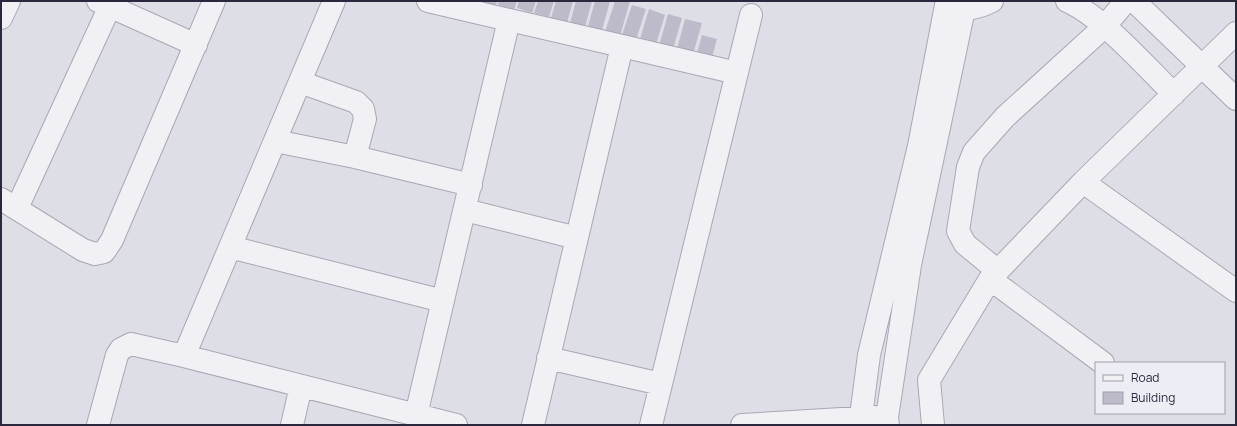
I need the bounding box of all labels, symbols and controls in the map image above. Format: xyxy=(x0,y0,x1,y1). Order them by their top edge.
legend xyxy=(1095,362,1225,414)
text: Road xyxy=(1131,369,1159,386)
text: Building xyxy=(1131,389,1175,406)

